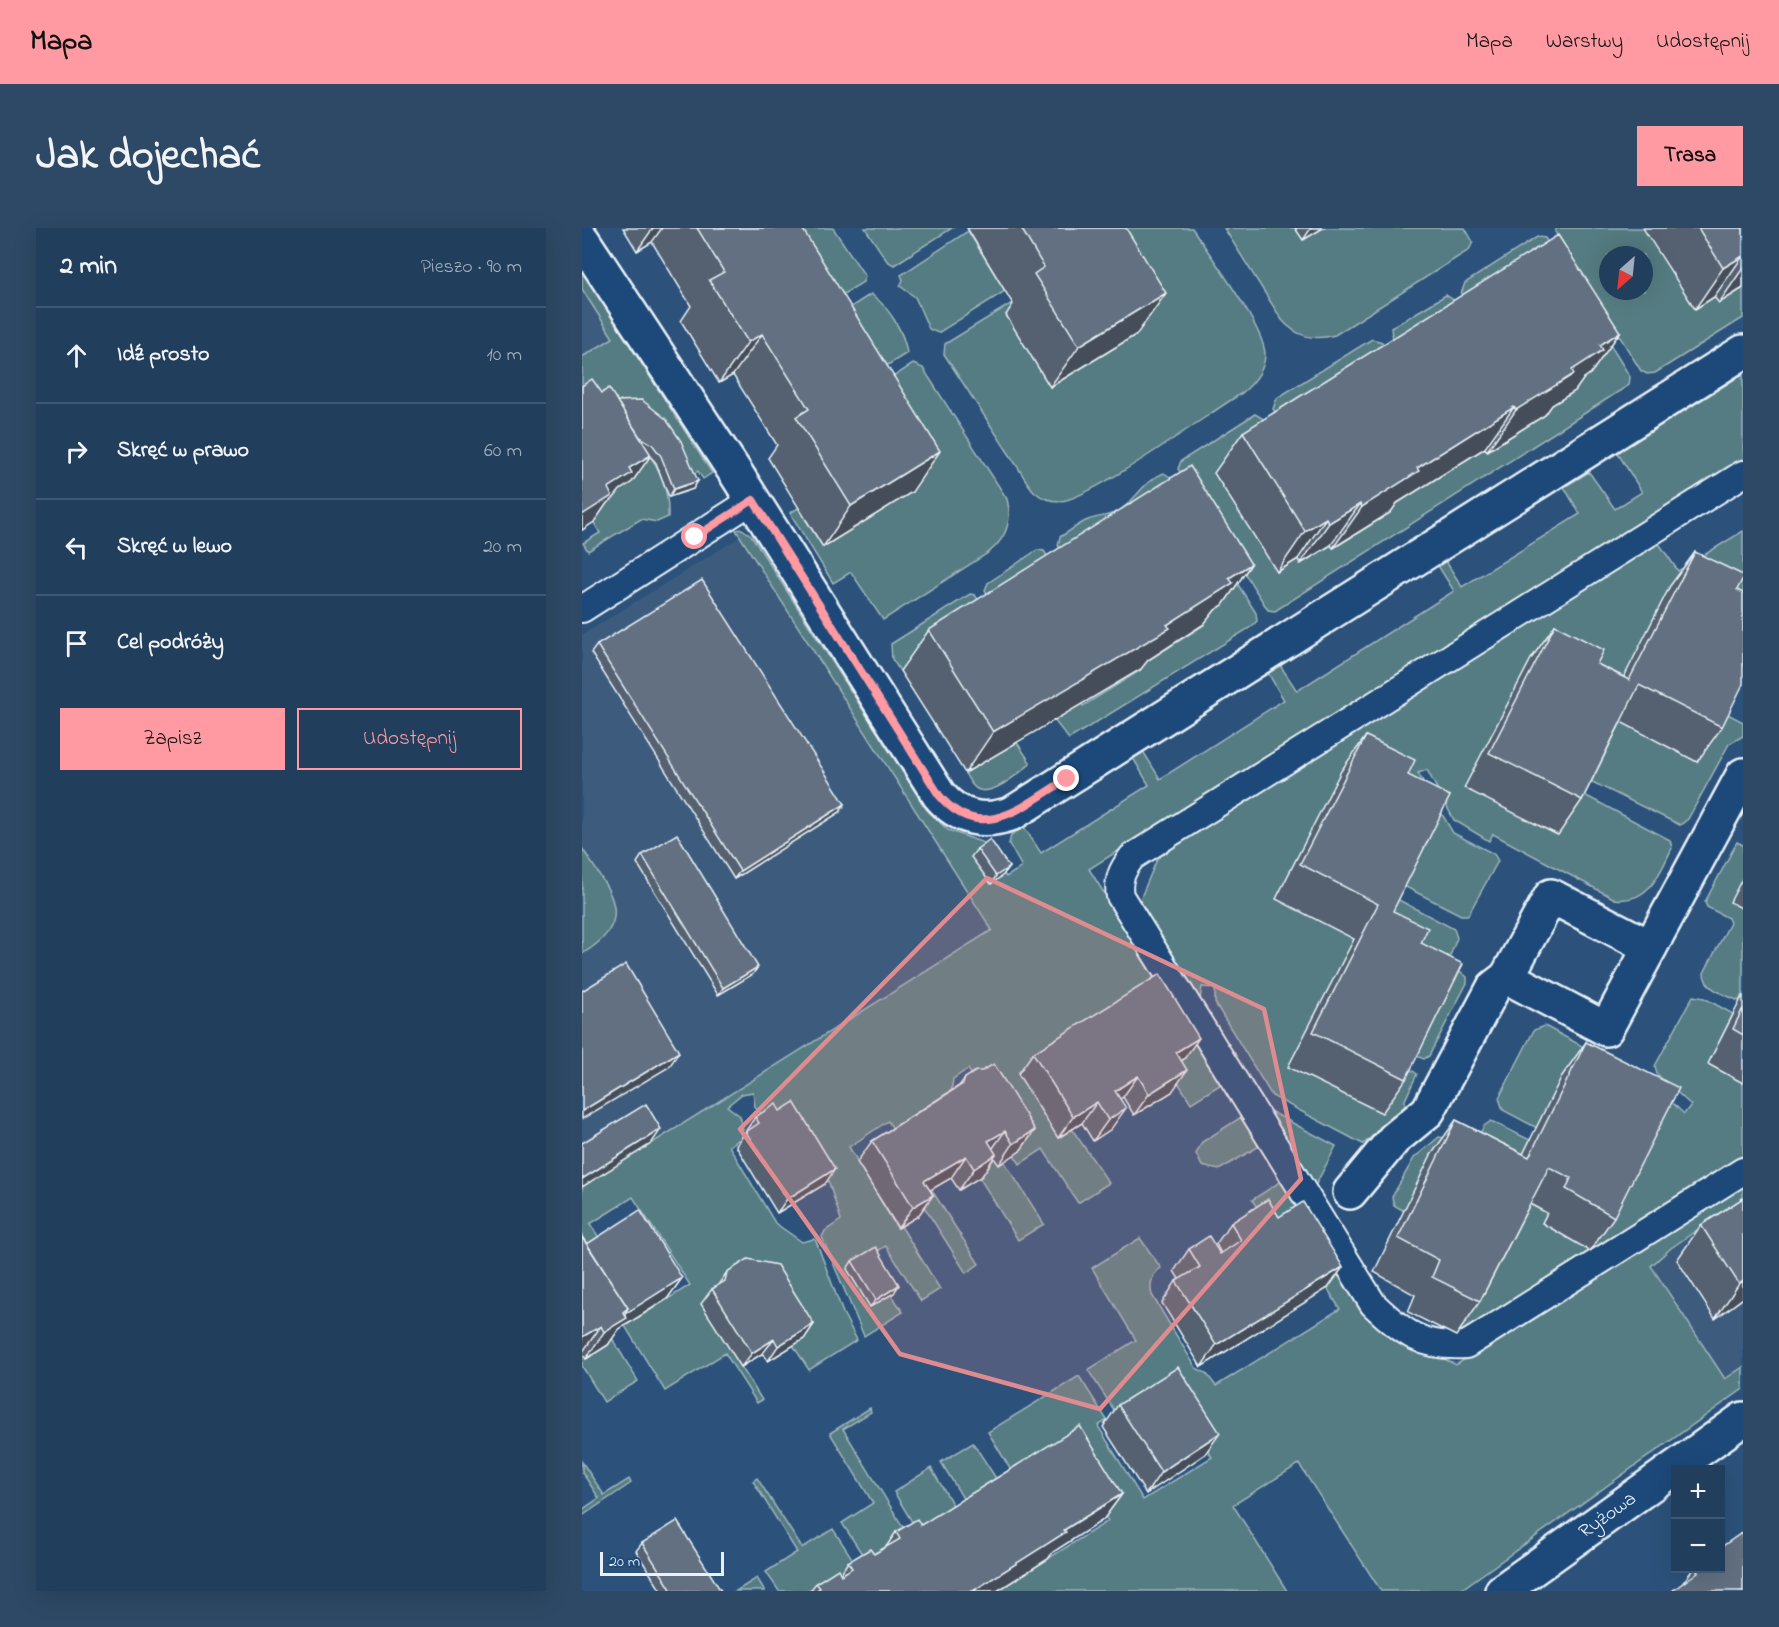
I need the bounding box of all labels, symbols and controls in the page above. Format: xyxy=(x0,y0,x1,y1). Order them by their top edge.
text: Mapa xyxy=(30,22,92,63)
text: Mapa xyxy=(1466,27,1513,57)
text: Warstwy xyxy=(1546,27,1623,57)
text: Udostępnij xyxy=(1656,27,1749,57)
text: Jak dojechać xyxy=(36,126,260,187)
button: Trasa xyxy=(1637,126,1743,186)
north arrow xyxy=(1599,246,1653,300)
text: 2 min xyxy=(60,248,117,286)
text: Pieszo · 90 m xyxy=(421,253,522,282)
icon: ahead xyxy=(60,339,93,372)
text: Idź prosto xyxy=(117,339,210,371)
text: 10 m xyxy=(486,341,522,370)
icon: right xyxy=(60,435,93,468)
text: Skręć w prawo xyxy=(117,435,249,467)
text: 60 m xyxy=(484,437,522,466)
route start xyxy=(681,523,707,549)
icon: left xyxy=(60,531,93,564)
text: Skręć w lewo xyxy=(117,531,232,563)
text: 20 m xyxy=(483,533,522,562)
icon: arrive xyxy=(60,627,93,660)
text: Cel podróży xyxy=(117,627,224,659)
button: Zapisz xyxy=(60,708,285,770)
button: Udostępnij xyxy=(297,708,522,770)
route end xyxy=(1053,765,1079,791)
map controls xyxy=(1671,1465,1725,1573)
button: + xyxy=(1671,1465,1725,1519)
street label: Ryżowa xyxy=(1573,1485,1643,1546)
button: − xyxy=(1671,1519,1725,1573)
scale bar xyxy=(600,1549,724,1576)
text: 20 m xyxy=(609,1550,640,1574)

